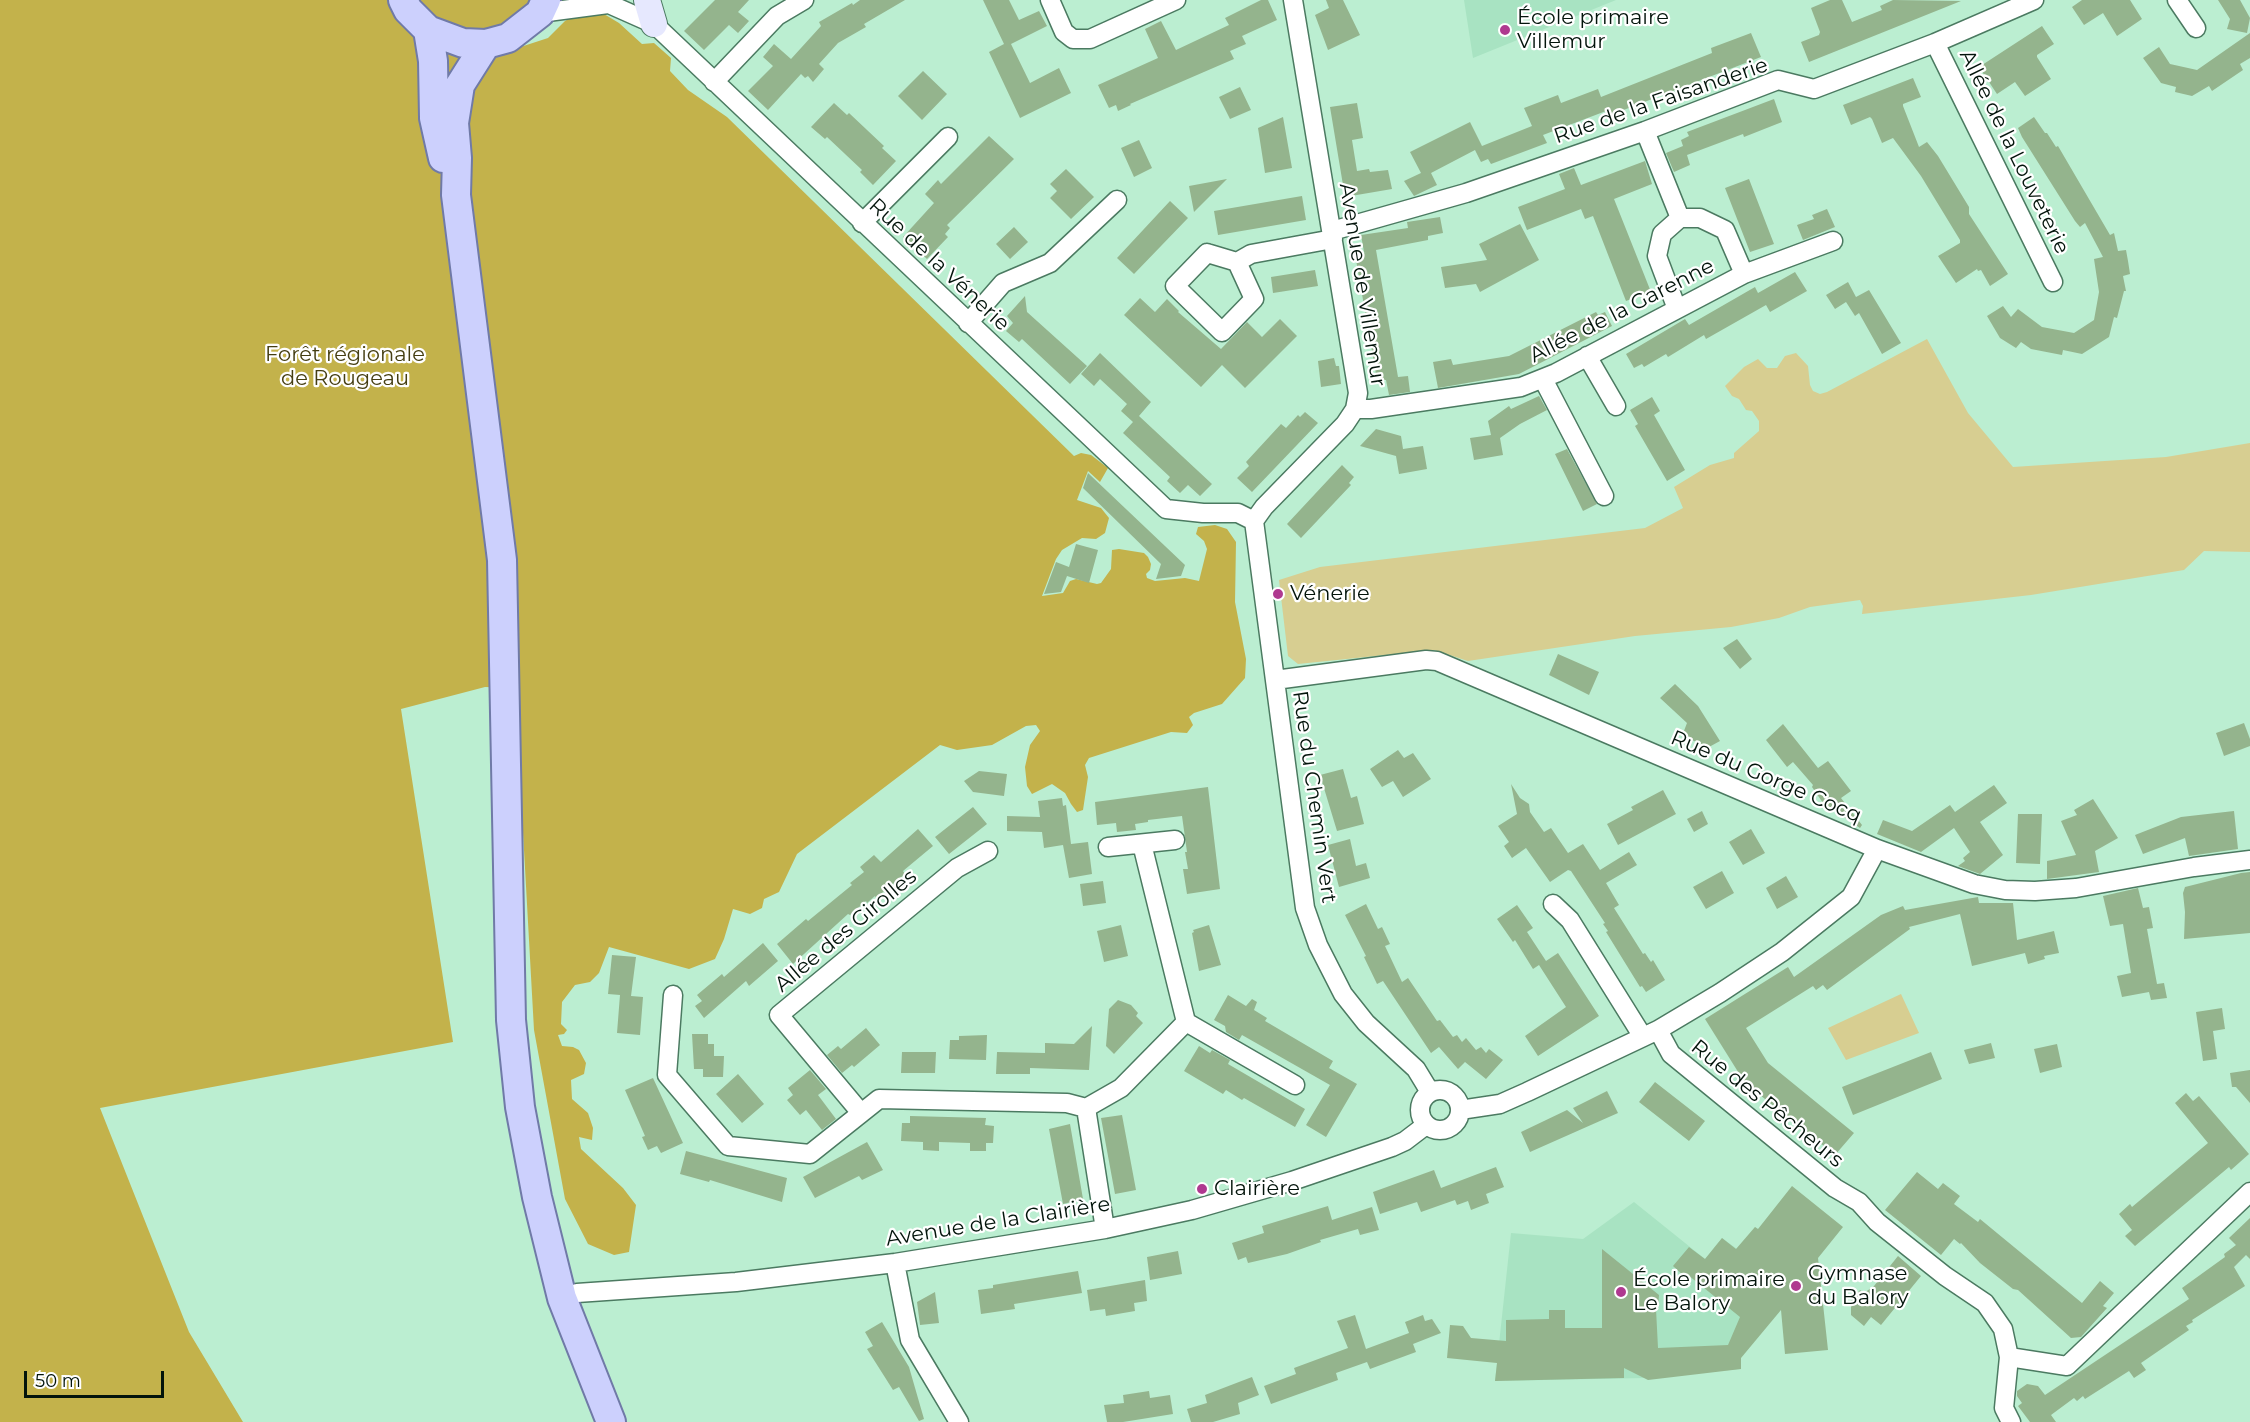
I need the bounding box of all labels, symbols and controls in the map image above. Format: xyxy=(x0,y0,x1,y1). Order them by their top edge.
place label: École primaire Villemur xyxy=(1517,5,1669,55)
marker: École primaire Villemur xyxy=(1498,23,1512,37)
street label: Allée de la Louveterie xyxy=(1954,46,2074,258)
street label: Rue de la Faisanderie xyxy=(1551,53,1771,149)
street label: Avenue de Villemur xyxy=(1333,181,1391,389)
street label: Rue de la Vénerie xyxy=(863,193,1015,337)
street label: Allée de la Garenne xyxy=(1526,254,1718,368)
park label: Forêt régionale de Rougeau xyxy=(265,342,425,392)
place label: Vénerie xyxy=(1290,581,1370,607)
marker: Vénerie xyxy=(1271,587,1285,601)
street label: Rue du Chemin Vert xyxy=(1287,689,1341,905)
street label: Rue du Gorge Cocq xyxy=(1667,725,1865,829)
street label: Allée des Girolles xyxy=(770,864,922,998)
street label: Rue des Pêcheurs xyxy=(1686,1035,1848,1173)
place label: Clairière xyxy=(1214,1176,1300,1202)
marker: Clairière xyxy=(1195,1182,1209,1196)
street label: Avenue de la Clairière xyxy=(884,1192,1112,1252)
place label: Gymnase du Balory xyxy=(1808,1261,1909,1311)
place label: École primaire Le Balory xyxy=(1633,1267,1785,1317)
marker: Gymnase du Balory xyxy=(1789,1279,1803,1293)
marker: École primaire Le Balory xyxy=(1614,1285,1628,1299)
scale bar xyxy=(27,1359,166,1397)
text: 50 m xyxy=(35,1370,81,1392)

